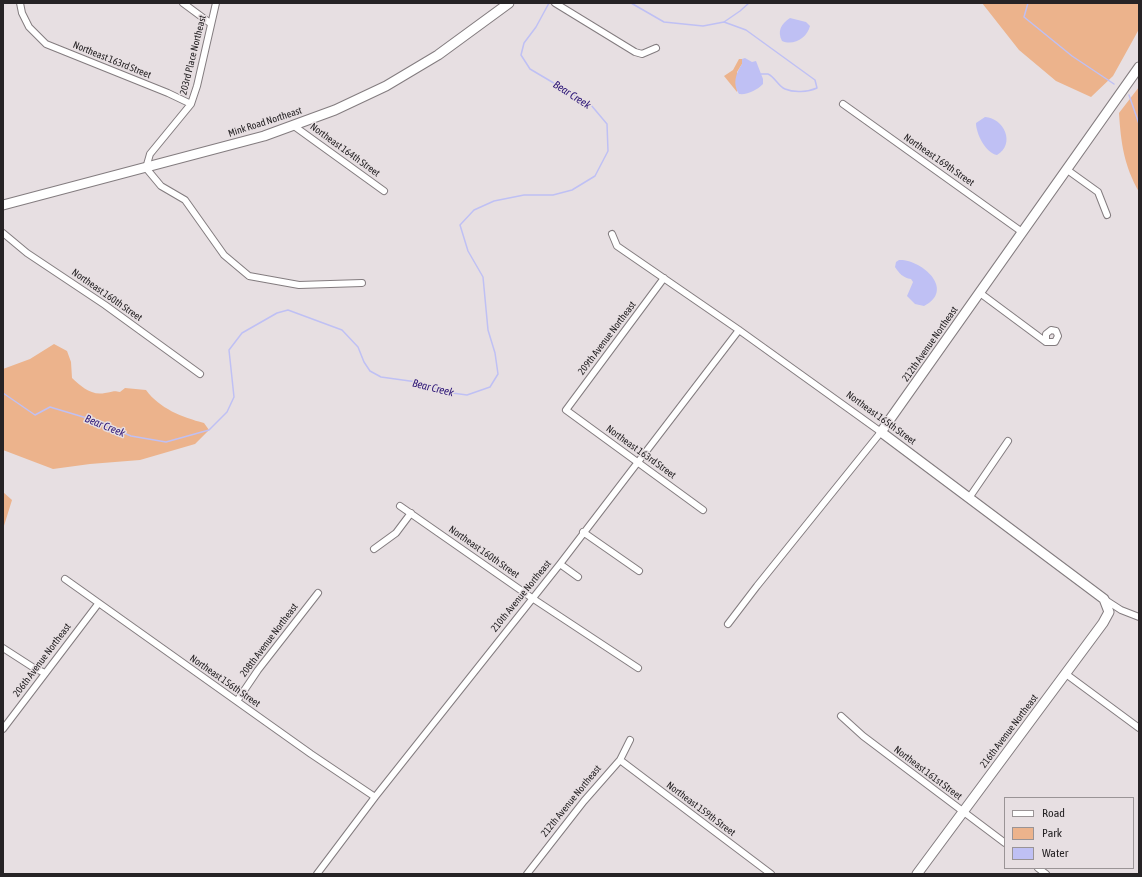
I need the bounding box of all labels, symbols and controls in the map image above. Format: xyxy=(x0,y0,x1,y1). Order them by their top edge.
street label: 203rd Place Northeast xyxy=(177,14,209,96)
street label: Northeast 163rd Street xyxy=(71,39,153,81)
water label: Bear Creek xyxy=(551,78,593,112)
street label: Mink Road Northeast xyxy=(227,104,303,140)
street label: Northeast 164th Street xyxy=(308,121,382,179)
street label: Northeast 169th Street xyxy=(901,131,977,189)
street label: Northeast 160th Street xyxy=(69,266,145,324)
street label: 209th Avenue Northeast xyxy=(575,299,639,377)
street label: 212th Avenue Northeast xyxy=(900,304,960,384)
water label: Bear Creek xyxy=(411,376,455,400)
street label: Northeast 165th Street xyxy=(844,389,918,447)
water label: Bear Creek xyxy=(83,412,127,440)
street label: Northeast 163rd Street xyxy=(604,423,678,481)
street label: Northeast 160th Street xyxy=(446,523,522,581)
street label: 210th Avenue Northeast xyxy=(488,558,554,634)
street label: 208th Avenue Northeast xyxy=(237,601,301,679)
street label: 206th Avenue Northeast xyxy=(10,621,74,699)
street label: Northeast 156th Street xyxy=(187,652,263,710)
street label: 216th Avenue Northeast xyxy=(977,692,1041,770)
street label: Northeast 161st Street xyxy=(892,744,964,802)
street label: 212th Avenue Northeast xyxy=(538,763,604,839)
street label: Northeast 159th Street xyxy=(664,779,738,839)
legend xyxy=(1004,797,1134,869)
text: Road xyxy=(1042,806,1065,820)
text: Park xyxy=(1042,826,1062,840)
text: Water xyxy=(1042,846,1068,860)

